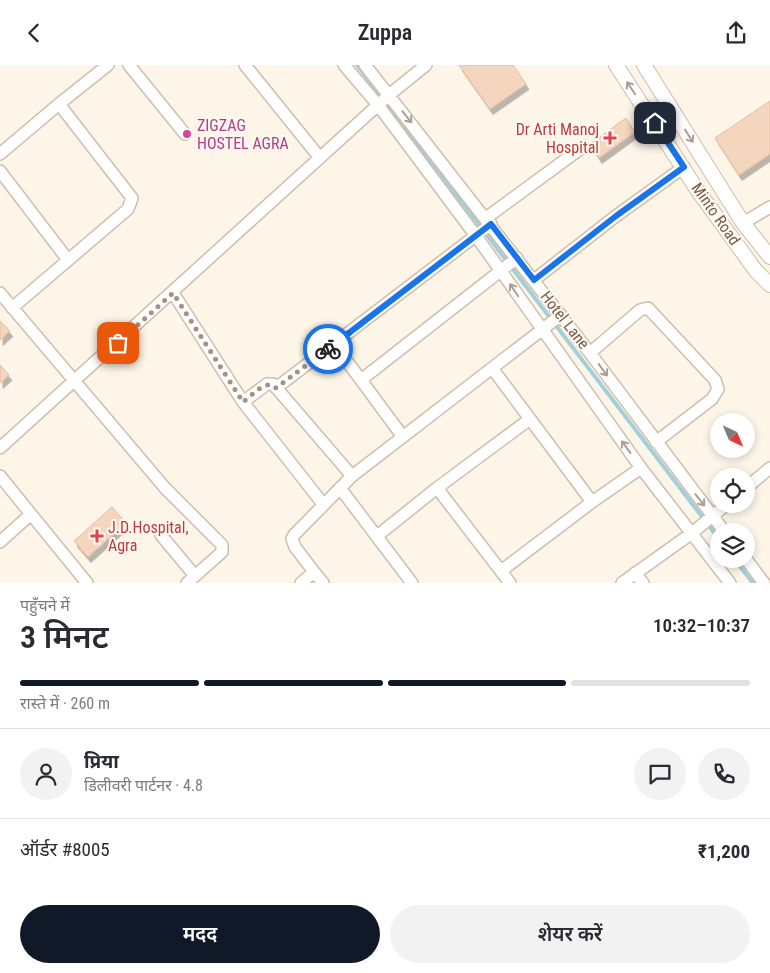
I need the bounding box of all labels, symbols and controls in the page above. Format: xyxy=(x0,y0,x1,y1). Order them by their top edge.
icon: back xyxy=(20,19,48,47)
icon: share xyxy=(722,19,750,47)
text: Zuppa xyxy=(358,20,412,45)
one-way arrow xyxy=(626,81,636,95)
pin xyxy=(634,102,676,144)
icon: home xyxy=(641,109,669,137)
one-way arrow xyxy=(401,110,412,123)
place label: ZIGZAG HOSTEL AGRA xyxy=(197,116,289,153)
place label: Dr Arti Manoj Hospital xyxy=(516,120,599,157)
marker: ZIGZAG HOSTEL AGRA xyxy=(181,128,193,140)
one-way arrow xyxy=(683,129,694,143)
marker: Dr Arti Manoj Hospital xyxy=(603,131,617,145)
street label: Minto Road xyxy=(688,179,744,249)
one-way arrow xyxy=(509,283,519,297)
street label: Hotel Lane xyxy=(537,287,593,353)
pin xyxy=(97,322,139,364)
courier xyxy=(303,324,353,374)
icon: bag xyxy=(104,329,132,357)
icon: bike xyxy=(314,335,342,363)
one-way arrow xyxy=(598,362,608,376)
north arrow xyxy=(710,413,755,457)
map controls xyxy=(710,413,755,568)
one-way arrow xyxy=(620,441,631,454)
button: locate xyxy=(710,468,755,513)
one-way arrow xyxy=(695,493,705,507)
place label: J.D.Hospital, Agra xyxy=(108,518,189,555)
button: layers xyxy=(710,523,755,568)
marker: J.D.Hospital, Agra xyxy=(90,529,104,543)
text: पहुँचने में xyxy=(20,596,70,615)
text: 10:32–10:37 xyxy=(653,614,750,637)
text: 3 मिनट xyxy=(20,618,108,656)
text: रास्ते में · 260 m xyxy=(20,694,110,713)
button: person xyxy=(20,748,72,800)
button: chat xyxy=(634,748,686,800)
button: phone xyxy=(698,748,750,800)
text: प्रिया xyxy=(84,750,119,773)
text: डिलीवरी पार्टनर · 4.8 xyxy=(84,776,203,795)
text: ऑर्डर #8005 xyxy=(20,838,110,861)
text: ₹1,200 xyxy=(698,840,750,863)
button: मदद xyxy=(20,905,380,963)
button: शेयर करें xyxy=(390,905,750,963)

